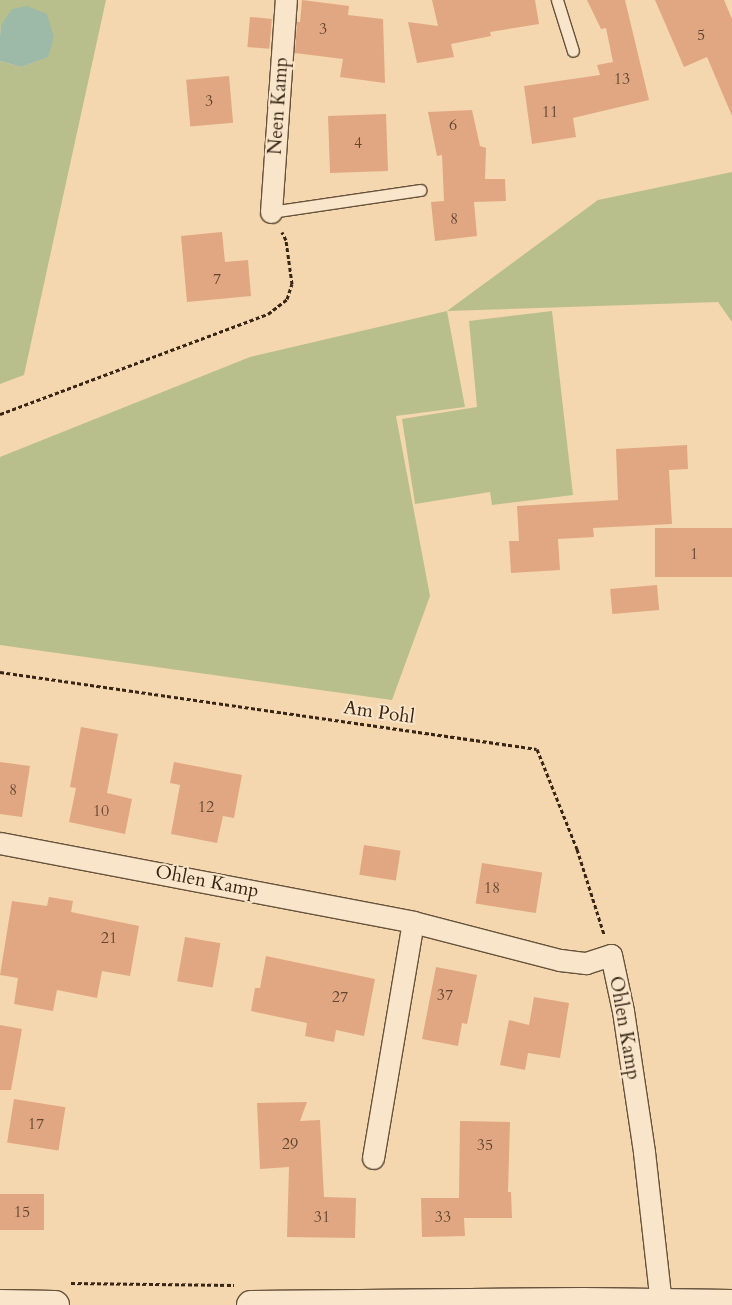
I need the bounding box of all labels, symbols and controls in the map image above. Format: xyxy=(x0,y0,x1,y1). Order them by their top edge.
house number: 3 xyxy=(319,19,327,39)
house number: 5 xyxy=(697,25,705,45)
street label: Neen Kamp xyxy=(264,56,294,156)
house number: 13 xyxy=(614,69,630,89)
house number: 3 xyxy=(205,91,213,111)
house number: 11 xyxy=(542,102,558,122)
house number: 6 xyxy=(449,115,457,135)
house number: 4 xyxy=(354,133,362,153)
house number: 8 xyxy=(450,209,458,229)
house number: 7 xyxy=(213,269,221,289)
house number: 1 xyxy=(690,544,698,564)
street label: Am Pohl xyxy=(342,697,416,729)
house number: 8 xyxy=(9,780,17,800)
house number: 12 xyxy=(198,797,214,817)
house number: 10 xyxy=(93,801,109,821)
street label: Ohlen Kamp xyxy=(153,861,261,903)
house number: 18 xyxy=(484,878,500,898)
house number: 21 xyxy=(101,928,117,948)
street label: Ohlen Kamp xyxy=(604,974,644,1082)
house number: 37 xyxy=(437,985,453,1005)
house number: 27 xyxy=(332,987,348,1007)
house number: 17 xyxy=(28,1114,44,1134)
house number: 29 xyxy=(282,1134,298,1154)
house number: 35 xyxy=(477,1135,493,1155)
house number: 15 xyxy=(14,1202,30,1222)
house number: 31 xyxy=(314,1207,330,1227)
house number: 33 xyxy=(435,1207,451,1227)

